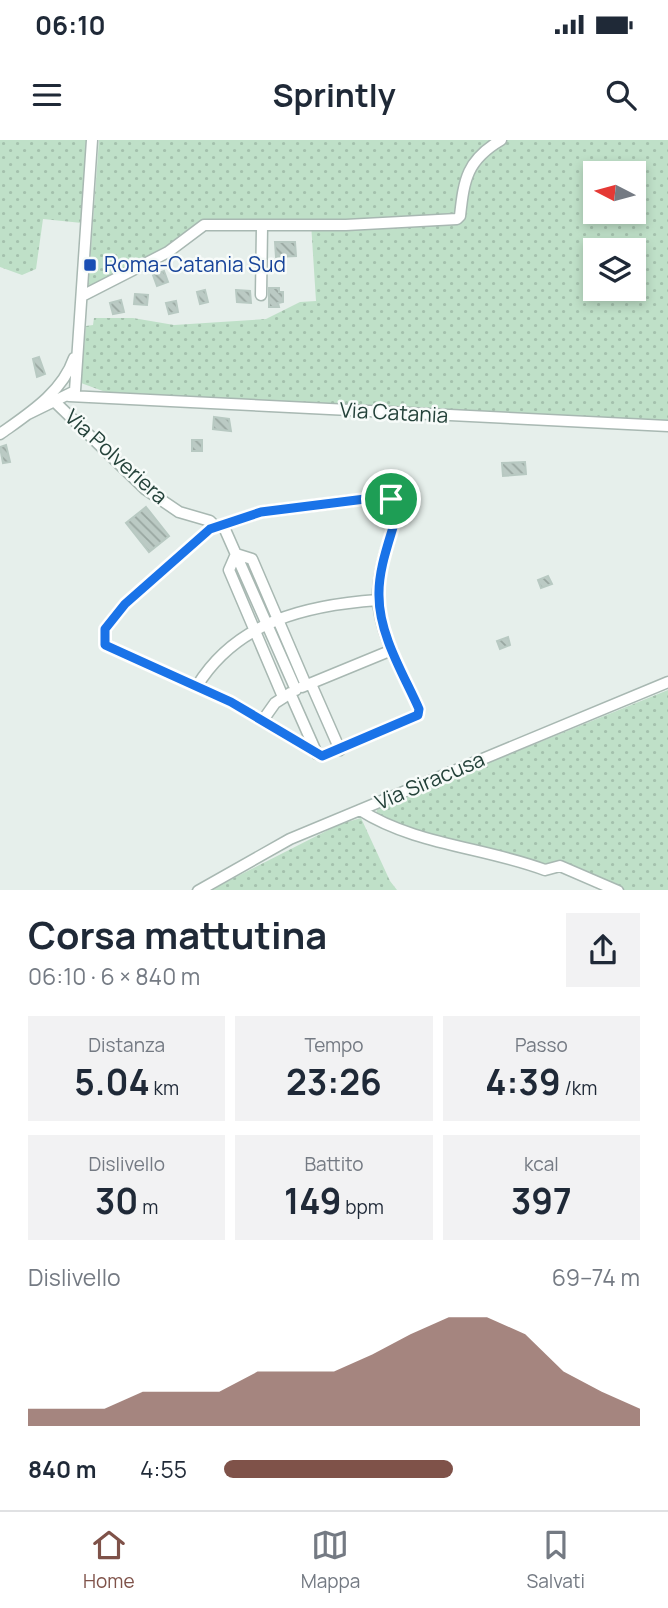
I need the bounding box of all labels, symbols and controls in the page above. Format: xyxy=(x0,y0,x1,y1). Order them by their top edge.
text: 06:10 xyxy=(35,7,106,43)
text: Sprintly xyxy=(272,73,396,117)
icon: menu xyxy=(28,76,66,114)
icon: search xyxy=(602,76,640,114)
north arrow xyxy=(583,161,646,224)
map controls xyxy=(583,161,646,301)
button: layers xyxy=(583,238,646,301)
place label: Roma-Catania Sud xyxy=(104,250,286,278)
marker: Roma-Catania Sud xyxy=(82,257,98,273)
street label: Via Catania xyxy=(339,395,449,429)
street label: Via Polveriera xyxy=(59,403,174,510)
pin xyxy=(361,469,421,529)
icon: arrive xyxy=(372,480,410,518)
street label: Via Siracusa xyxy=(371,744,489,816)
text: Corsa mattutina xyxy=(28,908,327,960)
button: share xyxy=(566,913,640,987)
text: 06:10 · 6 × 840 m xyxy=(28,960,200,992)
text: Distanza xyxy=(88,1032,165,1058)
text: Tempo xyxy=(304,1032,364,1058)
text: Passo xyxy=(515,1032,568,1058)
text: 5.04 xyxy=(74,1058,150,1106)
text: 23:26 xyxy=(286,1058,382,1106)
text: 4:39 xyxy=(485,1058,561,1106)
text: km xyxy=(150,1075,179,1101)
text: /km xyxy=(561,1075,597,1101)
text: Dislivello xyxy=(88,1151,165,1177)
text: Battito xyxy=(304,1151,364,1177)
text: kcal xyxy=(524,1151,559,1177)
text: 30 xyxy=(95,1177,138,1225)
text: 149 xyxy=(284,1177,342,1225)
text: 397 xyxy=(511,1177,572,1225)
text: m xyxy=(138,1194,158,1220)
text: bpm xyxy=(342,1194,384,1220)
text: Dislivello xyxy=(28,1261,121,1293)
text: 69–74 m xyxy=(552,1261,640,1293)
text: 840 m xyxy=(28,1453,97,1485)
text: 4:55 xyxy=(140,1453,187,1485)
tab: Home xyxy=(83,1526,135,1594)
tab: Mappa xyxy=(301,1526,360,1594)
tab: Salvati xyxy=(526,1526,585,1594)

